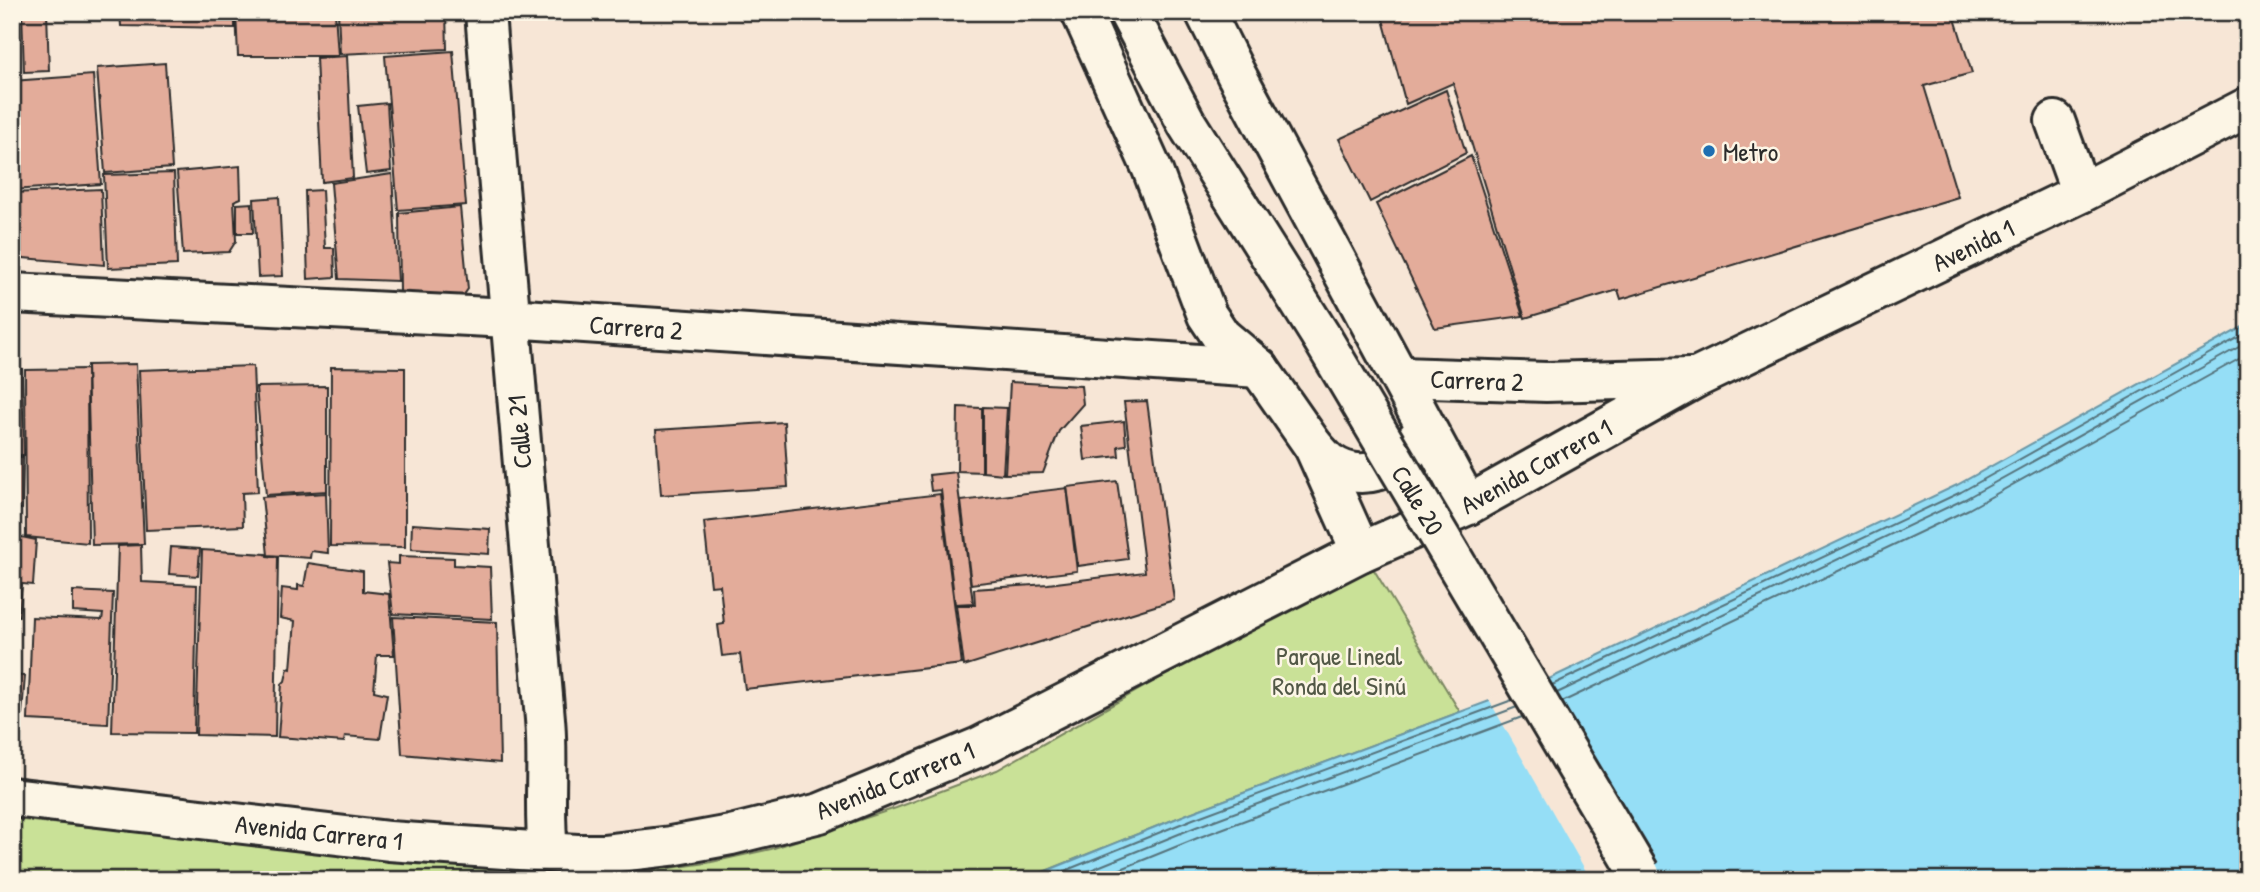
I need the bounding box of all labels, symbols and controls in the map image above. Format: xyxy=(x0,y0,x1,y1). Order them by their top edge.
place label: Metro xyxy=(1723,134,1778,169)
marker: Metro xyxy=(1701,143,1717,159)
street label: Avenida 1 xyxy=(1926,210,2020,280)
street label: Carrera 2 xyxy=(588,306,684,348)
street label: Carrera 2 xyxy=(1430,361,1524,399)
street label: Calle 21 xyxy=(498,394,540,470)
street label: Avenida Carrera 1 xyxy=(1454,410,1618,522)
street label: Calle 20 xyxy=(1383,459,1453,541)
park label: Parque Lineal Ronda del Sinú xyxy=(1272,638,1406,703)
street label: Avenida Carrera 1 xyxy=(811,732,979,828)
street label: Avenida Carrera 1 xyxy=(234,806,404,858)

